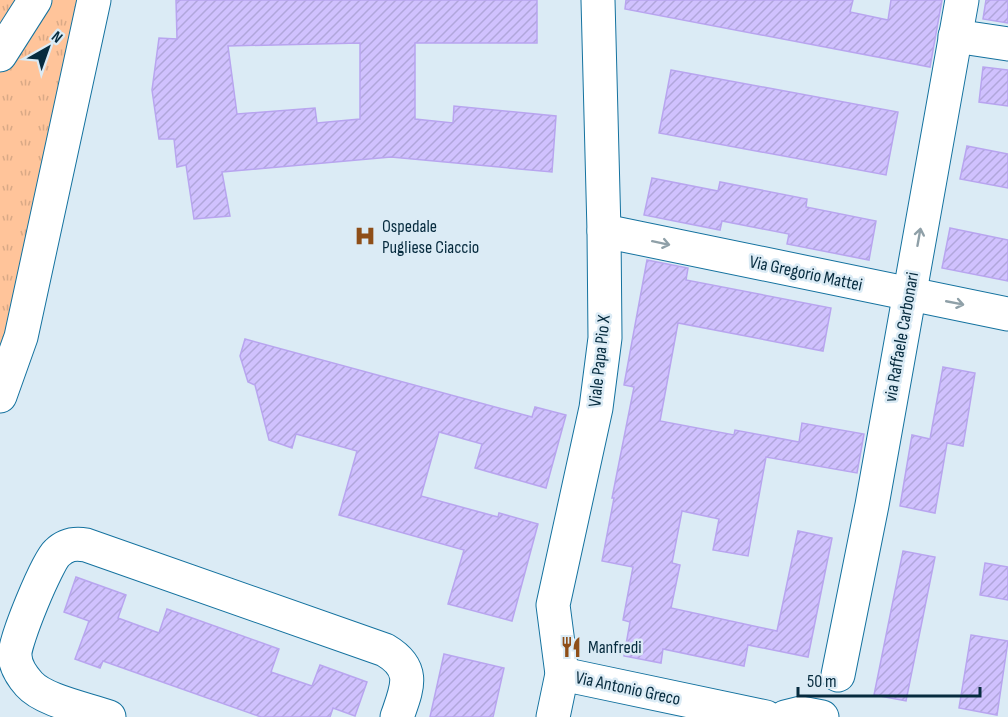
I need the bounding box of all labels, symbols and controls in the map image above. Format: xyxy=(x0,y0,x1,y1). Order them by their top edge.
north arrow xyxy=(18,18,78,78)
text: N xyxy=(47,28,66,48)
place label: Ospedale Pugliese Ciaccio xyxy=(382,216,479,258)
hospital icon: Ospedale Pugliese Ciaccio xyxy=(353,224,377,248)
one-way arrow xyxy=(913,227,924,247)
one-way arrow xyxy=(651,238,671,249)
street label: Via Gregorio Mattei xyxy=(748,251,864,296)
street label: via Raffaele Carbonari xyxy=(880,271,923,404)
one-way arrow xyxy=(945,298,964,309)
street label: Viale Papa Pio X xyxy=(584,314,615,408)
restaurant icon: Manfredi xyxy=(559,635,583,659)
place label: Manfredi xyxy=(588,637,642,658)
scale bar xyxy=(798,660,980,698)
street label: Via Antonio Greco xyxy=(573,667,682,710)
text: 50 m xyxy=(807,671,837,692)

